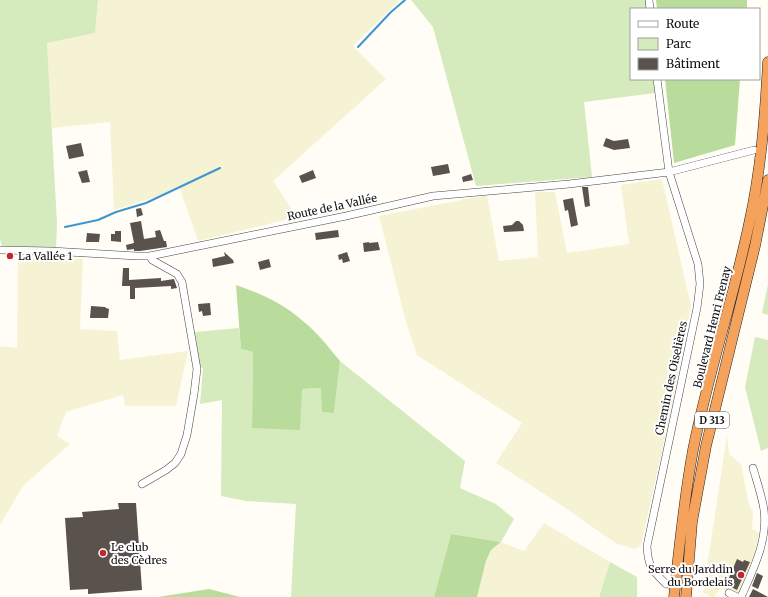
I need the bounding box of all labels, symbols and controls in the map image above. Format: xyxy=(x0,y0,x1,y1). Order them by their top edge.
legend xyxy=(630,8,760,80)
text: Route xyxy=(666,16,699,31)
text: Parc xyxy=(666,36,691,51)
text: Bâtiment xyxy=(666,56,720,71)
street label: Route de la Vallée xyxy=(286,191,378,223)
place label: La Vallée 1 xyxy=(18,249,72,263)
marker: La Vallée 1 xyxy=(5,251,15,261)
street label: Boulevard Henri Frenay xyxy=(690,264,734,389)
street label: Chemin des Oiselières xyxy=(652,320,690,436)
road number: D 313 xyxy=(695,412,729,428)
place label: Le club des Cèdres xyxy=(111,540,167,567)
marker: Le club des Cèdres xyxy=(98,548,108,558)
place label: Serre du Jarddin du Bordelais xyxy=(648,562,734,589)
marker: Serre du Jarddin du Bordelais xyxy=(736,570,746,580)

